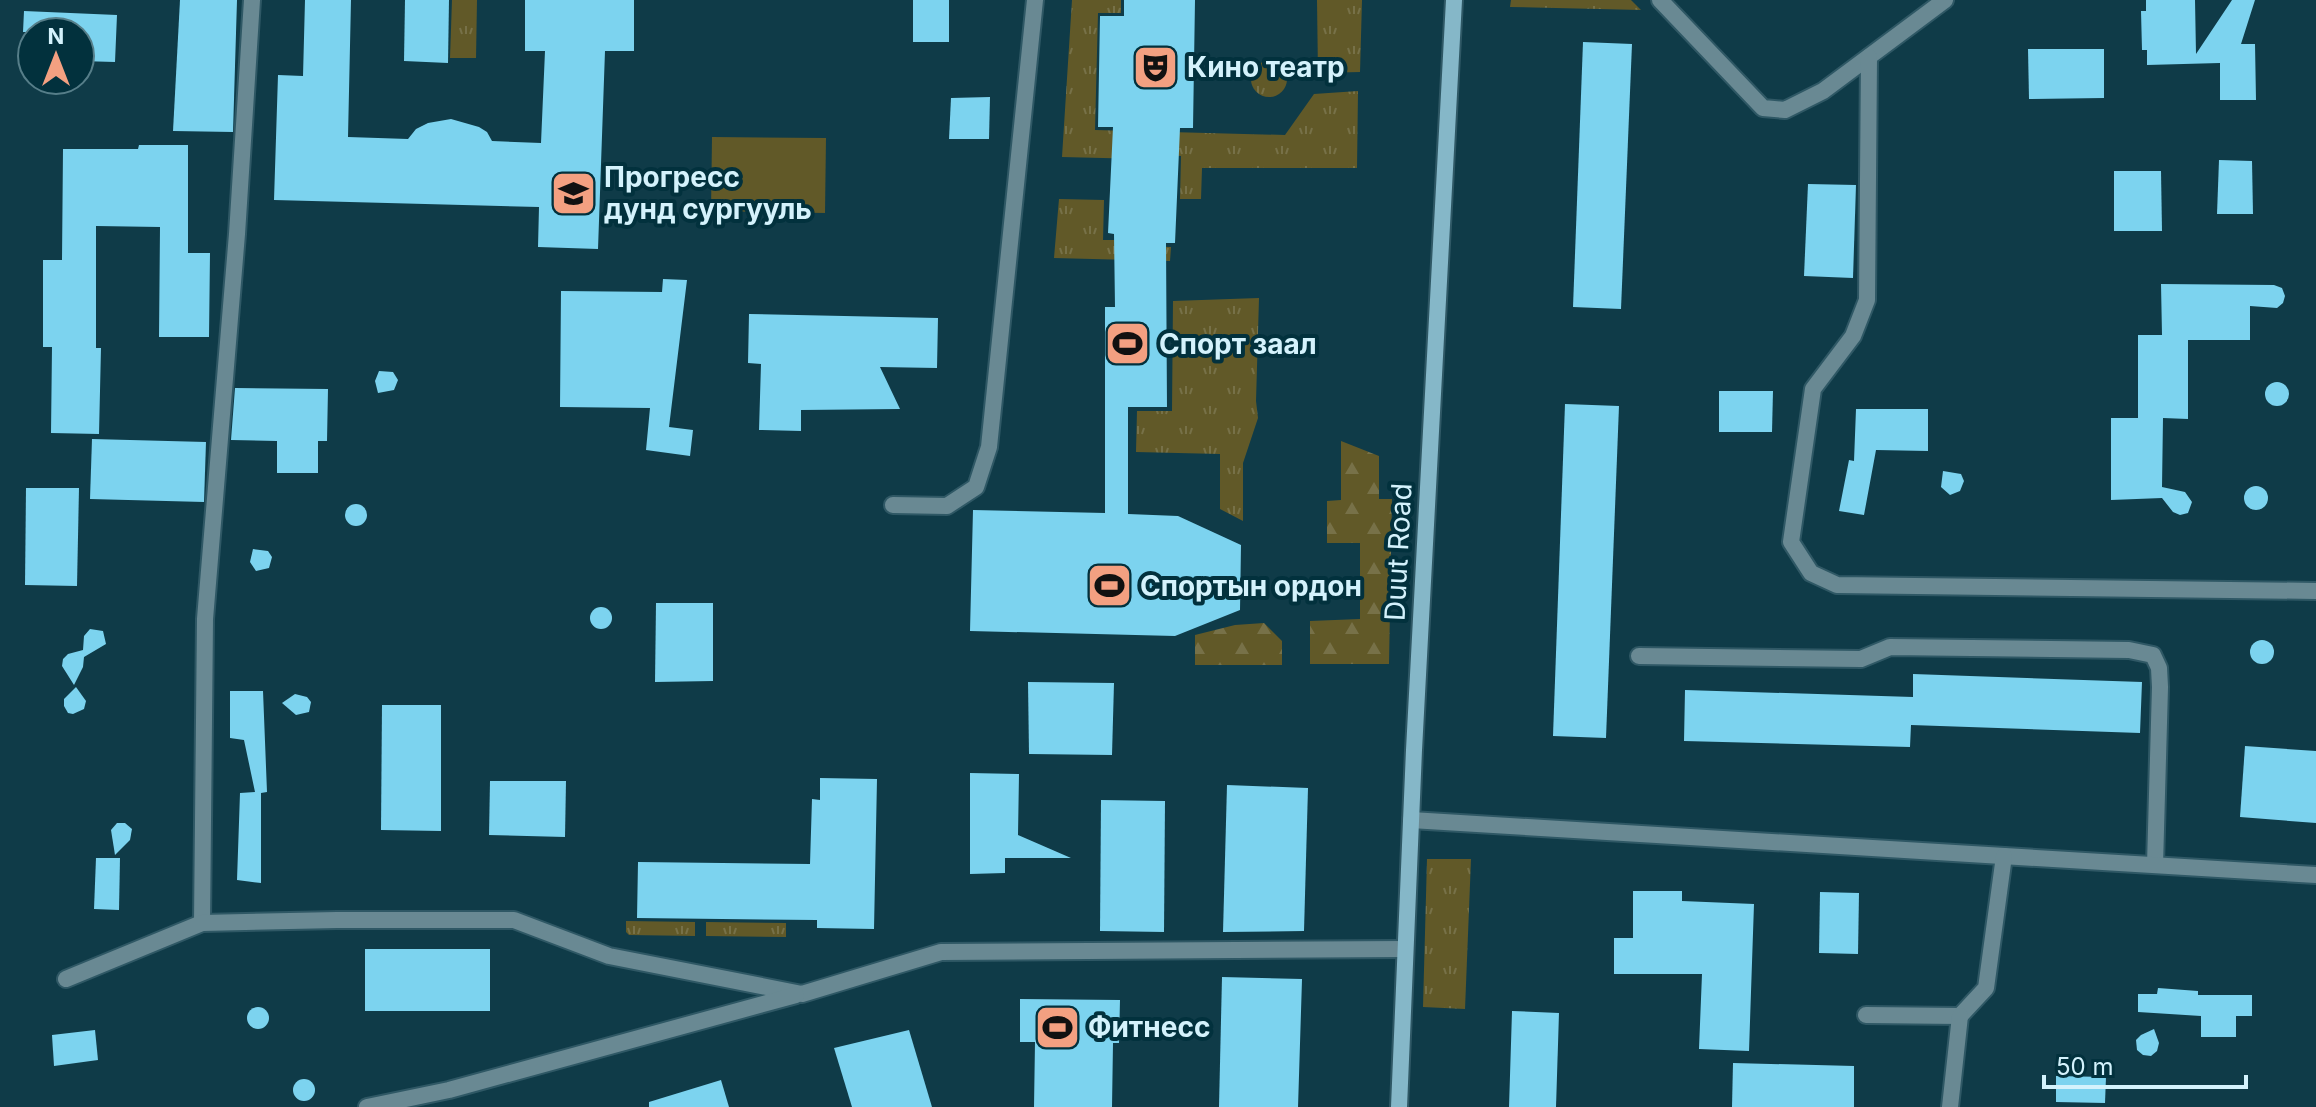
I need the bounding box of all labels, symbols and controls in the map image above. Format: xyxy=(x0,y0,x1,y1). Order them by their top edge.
north arrow xyxy=(16,16,96,96)
text: N xyxy=(48,23,64,49)
theatre icon: Кино театр xyxy=(1132,43,1180,91)
place label: Кино театр xyxy=(1187,50,1345,84)
place label: Прогресс дунд сургууль xyxy=(604,160,812,226)
school or university icon: Прогресс дунд сургууль xyxy=(549,169,597,217)
sports icon: Спорт заал xyxy=(1104,320,1152,368)
place label: Спорт заал xyxy=(1159,327,1317,361)
street label: Duut Road xyxy=(1377,482,1419,622)
sports icon: Спортын ордон xyxy=(1085,562,1133,610)
place label: Спортын ордон xyxy=(1140,569,1362,603)
sports icon: Фитнесс xyxy=(1033,1003,1081,1051)
place label: Фитнесс xyxy=(1088,1010,1210,1044)
scale bar xyxy=(2044,1039,2246,1089)
text: 50 m xyxy=(2056,1052,2114,1081)

